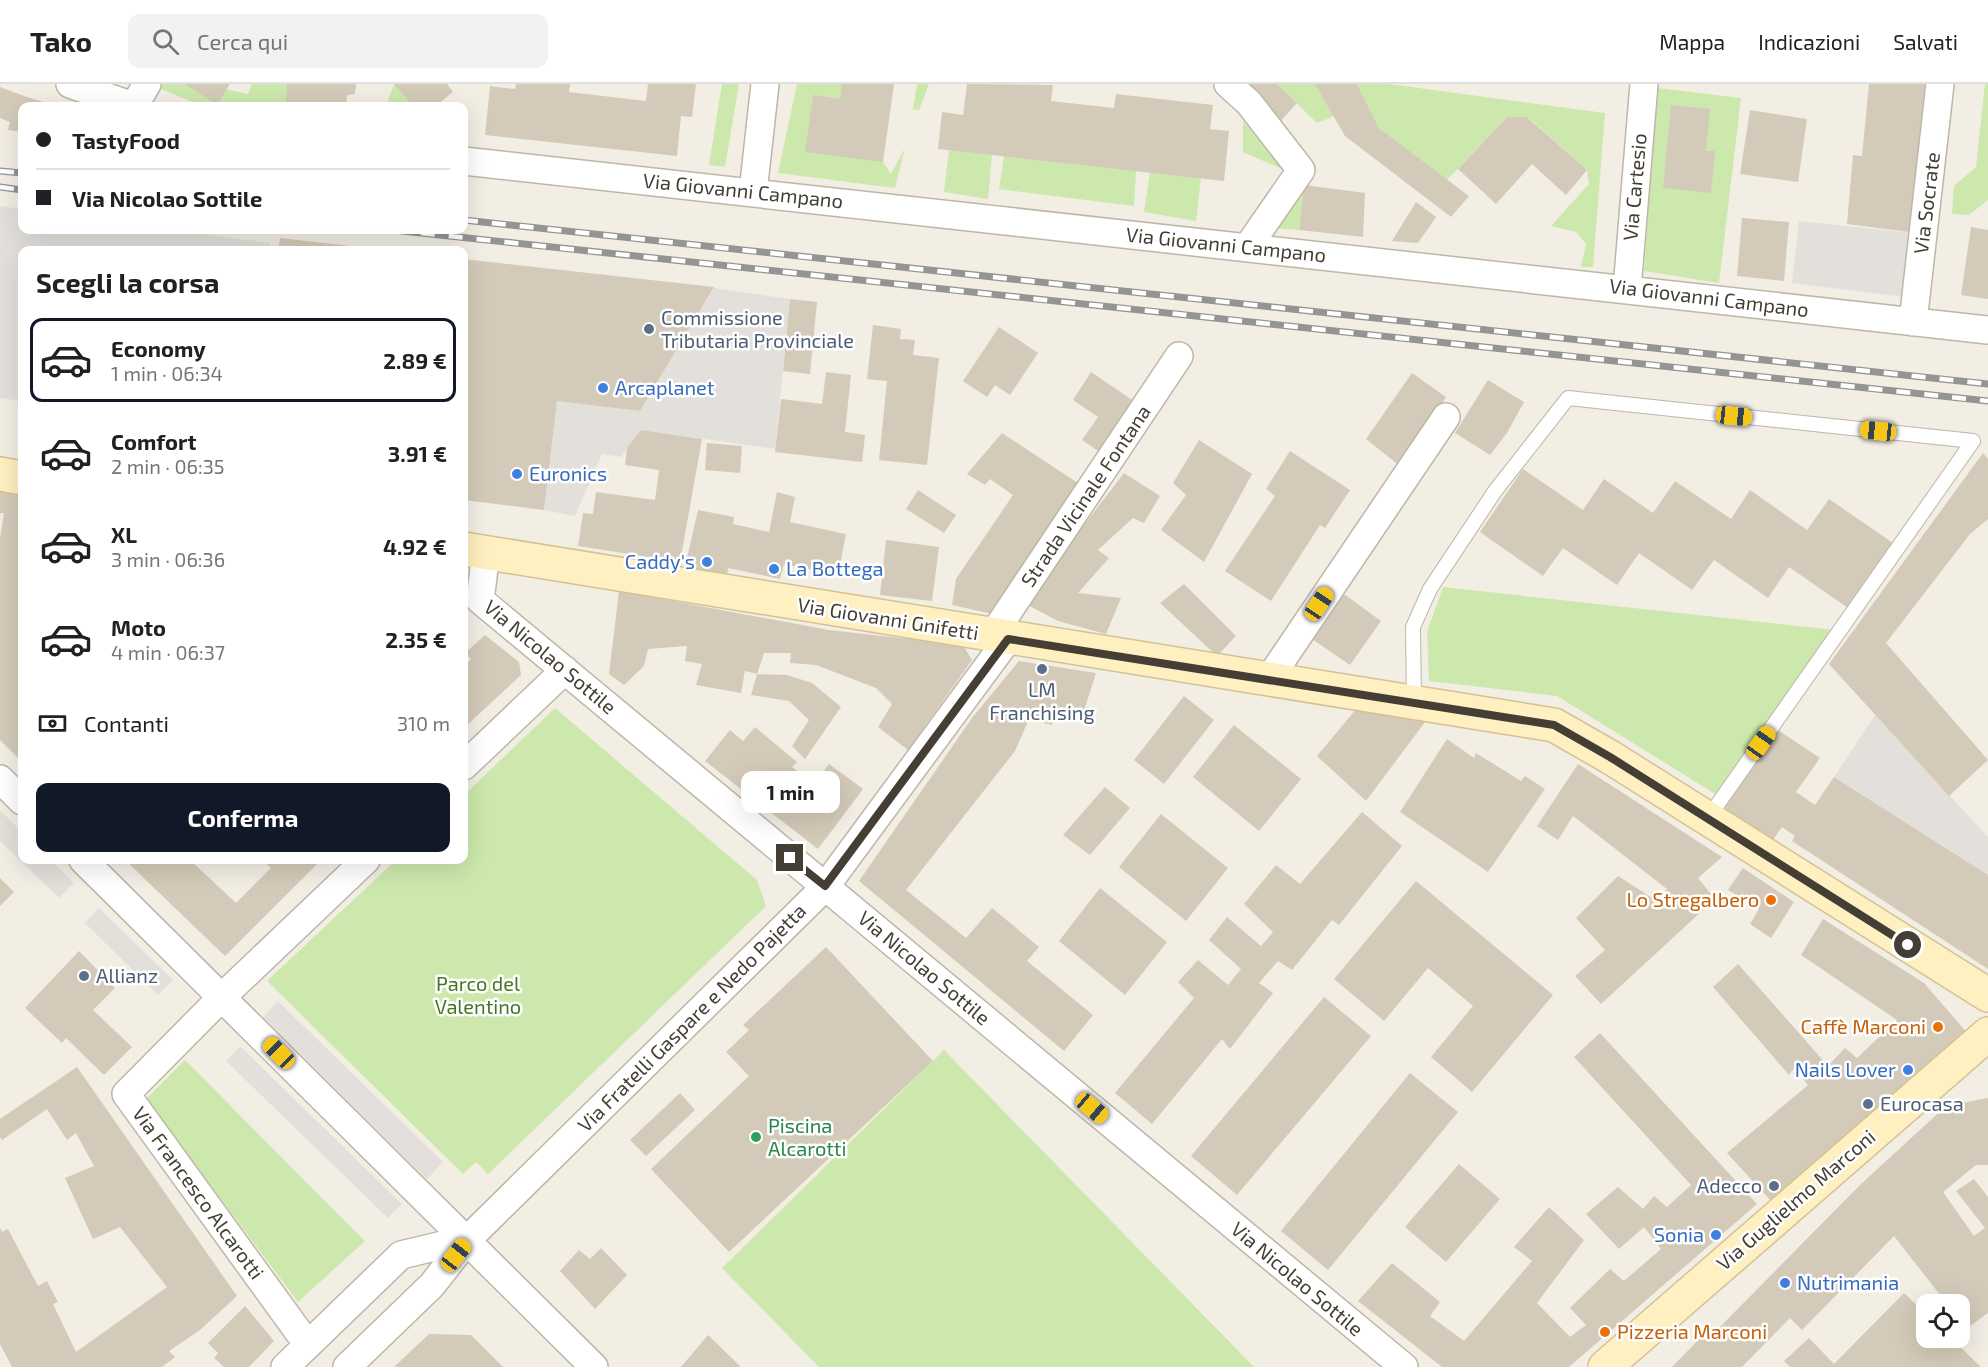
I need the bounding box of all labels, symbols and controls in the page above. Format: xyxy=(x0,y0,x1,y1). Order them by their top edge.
search box xyxy=(128,14,548,68)
text: Tako xyxy=(30,24,92,58)
icon: search xyxy=(149,25,182,58)
text: Cerca qui xyxy=(197,28,288,54)
text: Mappa xyxy=(1659,29,1725,54)
text: Indicazioni xyxy=(1758,29,1860,54)
text: Salvati xyxy=(1893,29,1958,54)
text: TastyFood xyxy=(72,127,180,153)
street label: Via Cartesio xyxy=(1617,132,1651,242)
street label: Via Socrate xyxy=(1908,151,1944,255)
street label: Via Giovanni Campano xyxy=(642,168,844,212)
text: Via Nicolao Sottile xyxy=(72,185,262,211)
street label: Via Giovanni Campano xyxy=(1125,222,1327,266)
text: Scegli la corsa xyxy=(36,266,219,298)
street label: Via Giovanni Campano xyxy=(1608,273,1810,321)
place label: Commissione Tributaria Provinciale xyxy=(661,305,854,352)
marker: Commissione Tributaria Provinciale xyxy=(642,322,656,336)
icon: car xyxy=(39,333,93,387)
text: Economy xyxy=(111,335,206,361)
text: 2.89 € xyxy=(383,347,447,373)
text: 1 min · 06:34 xyxy=(111,361,223,385)
place label: Arcaplanet xyxy=(615,375,715,399)
marker: Arcaplanet xyxy=(596,381,610,395)
street label: Strada Vicinale Fontana xyxy=(1015,400,1155,591)
car xyxy=(1715,405,1753,427)
car xyxy=(1859,420,1897,442)
icon: car xyxy=(39,426,93,480)
text: Comfort xyxy=(111,428,196,454)
text: 3.91 € xyxy=(388,440,447,466)
text: 2 min · 06:35 xyxy=(111,454,225,478)
place label: Euronics xyxy=(529,461,607,485)
marker: Euronics xyxy=(510,467,524,481)
icon: car xyxy=(39,519,93,573)
text: XL xyxy=(111,521,137,547)
text: 4.92 € xyxy=(383,533,447,559)
text: 3 min · 06:36 xyxy=(111,547,225,571)
place label: Caddy's xyxy=(625,549,695,573)
marker: Caddy's xyxy=(700,555,714,569)
place label: La Bottega xyxy=(786,556,883,580)
marker: La Bottega xyxy=(767,562,781,576)
car xyxy=(1301,584,1337,624)
street label: Via Giovanni Gnifetti xyxy=(796,592,980,644)
street label: Via Nicolao Sottile xyxy=(480,594,621,718)
icon: car xyxy=(39,612,93,666)
text: Moto xyxy=(111,614,166,640)
text: 2.35 € xyxy=(385,626,447,652)
text: 4 min · 06:37 xyxy=(111,640,225,664)
marker: LM Franchising xyxy=(1035,662,1049,676)
place label: LM Franchising xyxy=(989,677,1095,724)
icon: cash xyxy=(36,707,69,740)
text: Contanti xyxy=(84,710,169,736)
text: 310 m xyxy=(397,711,450,735)
car xyxy=(1743,723,1779,763)
callout: 1 min xyxy=(740,771,840,813)
text: 1 min xyxy=(766,780,815,804)
button: Conferma xyxy=(36,783,450,852)
route end xyxy=(776,844,803,871)
place label: Lo Stregalbero xyxy=(1626,887,1759,911)
marker: Lo Stregalbero xyxy=(1764,893,1778,907)
street label: Via Fratelli Gaspare e Nedo Pajetta xyxy=(572,898,810,1136)
street label: Via Nicolao Sottile xyxy=(854,905,995,1029)
route start xyxy=(1894,931,1921,958)
place label: Allianz xyxy=(96,963,158,987)
marker: Allianz xyxy=(77,969,91,983)
park label: Parco del Valentino xyxy=(435,971,521,1018)
place label: Caffè Marconi xyxy=(1801,1014,1926,1038)
marker: Caffè Marconi xyxy=(1931,1020,1945,1034)
car xyxy=(260,1034,298,1072)
place label: Nails Lover xyxy=(1795,1057,1896,1081)
marker: Nails Lover xyxy=(1901,1063,1915,1077)
car xyxy=(1072,1090,1112,1126)
place label: Eurocasa xyxy=(1880,1091,1964,1115)
marker: Eurocasa xyxy=(1861,1097,1875,1111)
street label: Via Francesco Alcarotti xyxy=(128,1101,270,1283)
place label: Piscina Alcarotti xyxy=(768,1113,846,1160)
street label: Via Guglielmo Marconi xyxy=(1711,1124,1880,1275)
marker: Piscina Alcarotti xyxy=(749,1130,763,1144)
place label: Adecco xyxy=(1697,1173,1762,1197)
marker: Adecco xyxy=(1767,1179,1781,1193)
street label: Via Nicolao Sottile xyxy=(1227,1216,1368,1340)
place label: Sonia xyxy=(1654,1222,1704,1246)
marker: Sonia xyxy=(1709,1228,1723,1242)
car xyxy=(438,1235,474,1275)
place label: Nutrimania xyxy=(1797,1270,1899,1294)
marker: Nutrimania xyxy=(1778,1276,1792,1290)
map controls xyxy=(1916,1294,1970,1348)
button: locate xyxy=(1916,1294,1970,1348)
place label: Pizzeria Marconi xyxy=(1617,1319,1767,1343)
marker: Pizzeria Marconi xyxy=(1598,1325,1612,1339)

